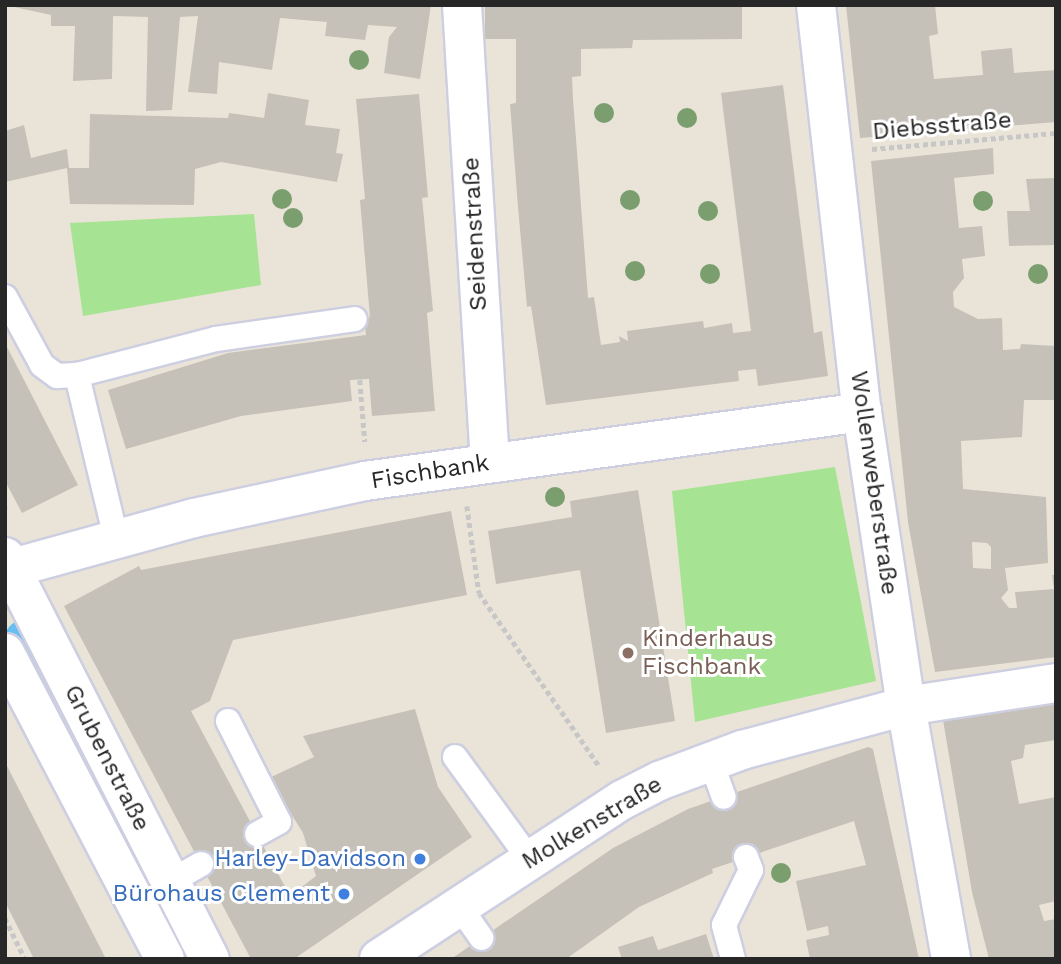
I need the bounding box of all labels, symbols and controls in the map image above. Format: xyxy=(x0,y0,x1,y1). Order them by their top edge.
street label: Diebsstraße xyxy=(871,106,1013,146)
street label: Seidenstraße xyxy=(457,156,493,312)
street label: Wollenweberstraße xyxy=(844,369,904,597)
street label: Fischbank xyxy=(369,448,491,496)
place label: Kinderhaus Fischbank xyxy=(642,625,774,681)
marker: Kinderhaus Fischbank xyxy=(620,645,636,661)
street label: Grubenstraße xyxy=(58,680,156,836)
street label: Molkenstraße xyxy=(517,770,667,876)
place label: Harley-Davidson xyxy=(214,845,406,873)
marker: Harley-Davidson xyxy=(412,851,428,867)
place label: Bürohaus Clement xyxy=(113,880,330,908)
marker: Bürohaus Clement xyxy=(336,886,352,902)

